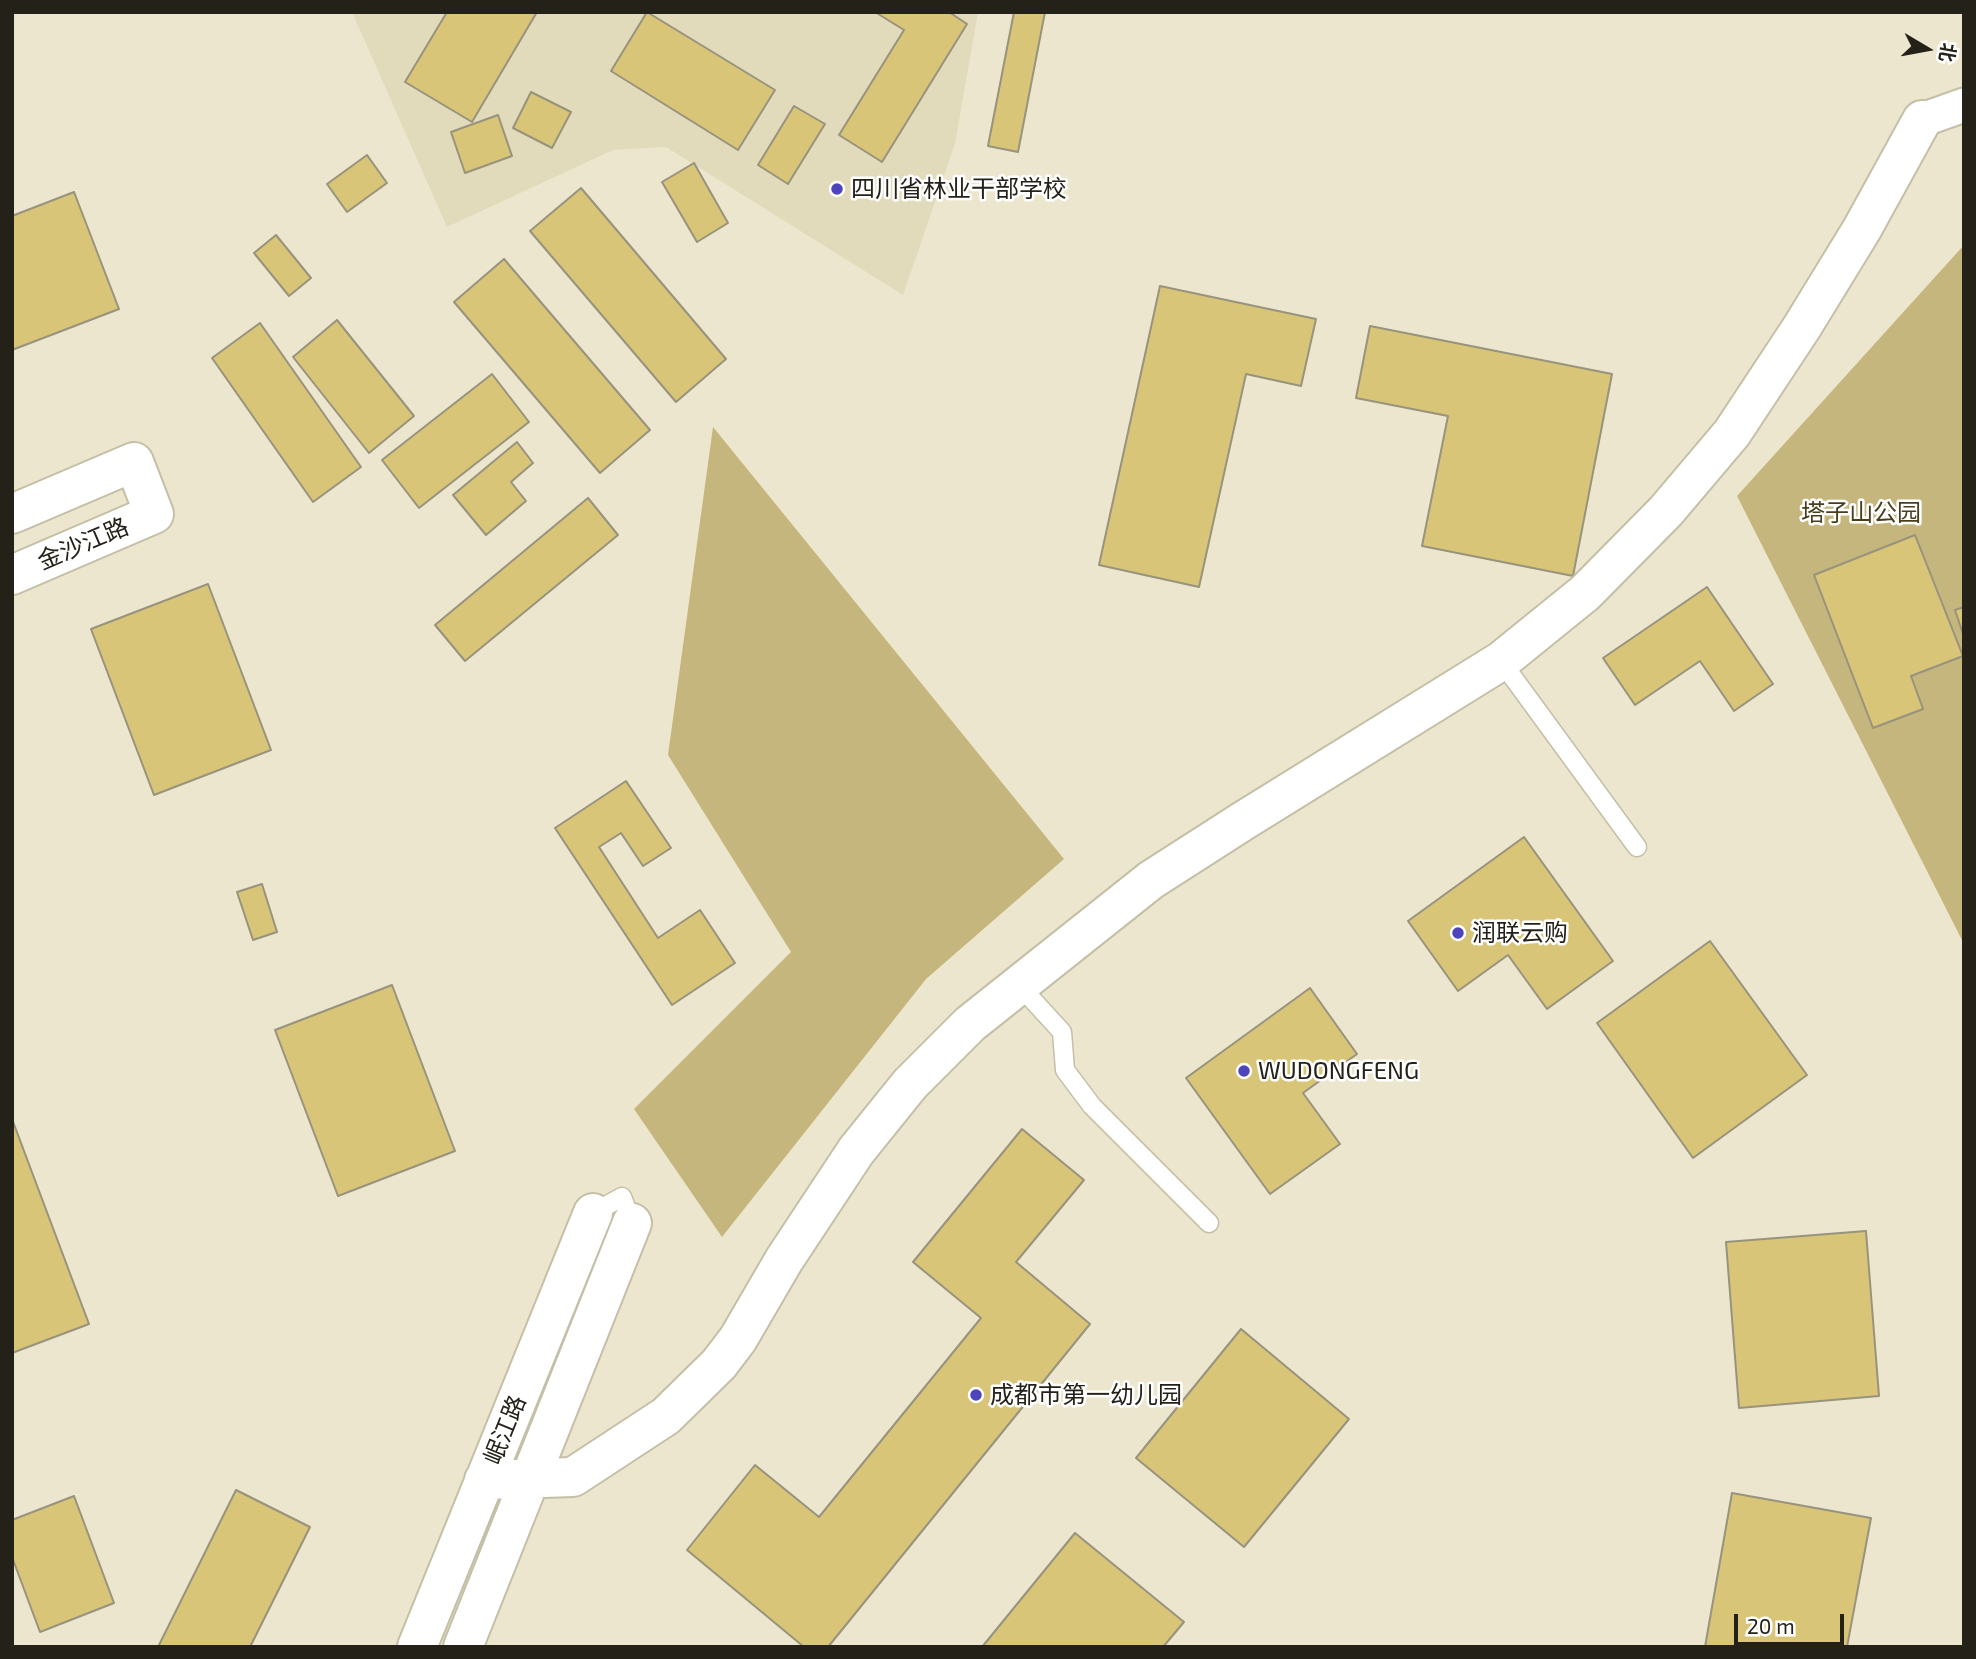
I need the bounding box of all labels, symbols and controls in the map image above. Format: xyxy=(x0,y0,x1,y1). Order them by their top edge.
north arrow xyxy=(1892,14,1962,84)
text: 北 xyxy=(1935,41,1961,64)
place label: 四川省林业干部学校 xyxy=(851,175,1067,203)
marker: 四川省林业干部学校 xyxy=(829,181,845,197)
park label: 塔子山公园 xyxy=(1801,499,1921,527)
street label: 金沙江路 xyxy=(33,512,133,576)
place label: 润联云购 xyxy=(1472,919,1568,947)
marker: 润联云购 xyxy=(1450,925,1466,941)
place label: WUDONGFENG xyxy=(1258,1057,1419,1085)
marker: WUDONGFENG xyxy=(1236,1063,1252,1079)
place label: 成都市第一幼儿园 xyxy=(990,1381,1182,1409)
marker: 成都市第一幼儿园 xyxy=(968,1387,984,1403)
street label: 岷江路 xyxy=(478,1391,532,1469)
scale bar xyxy=(1738,1600,1848,1644)
text: 20 m xyxy=(1747,1613,1795,1638)

